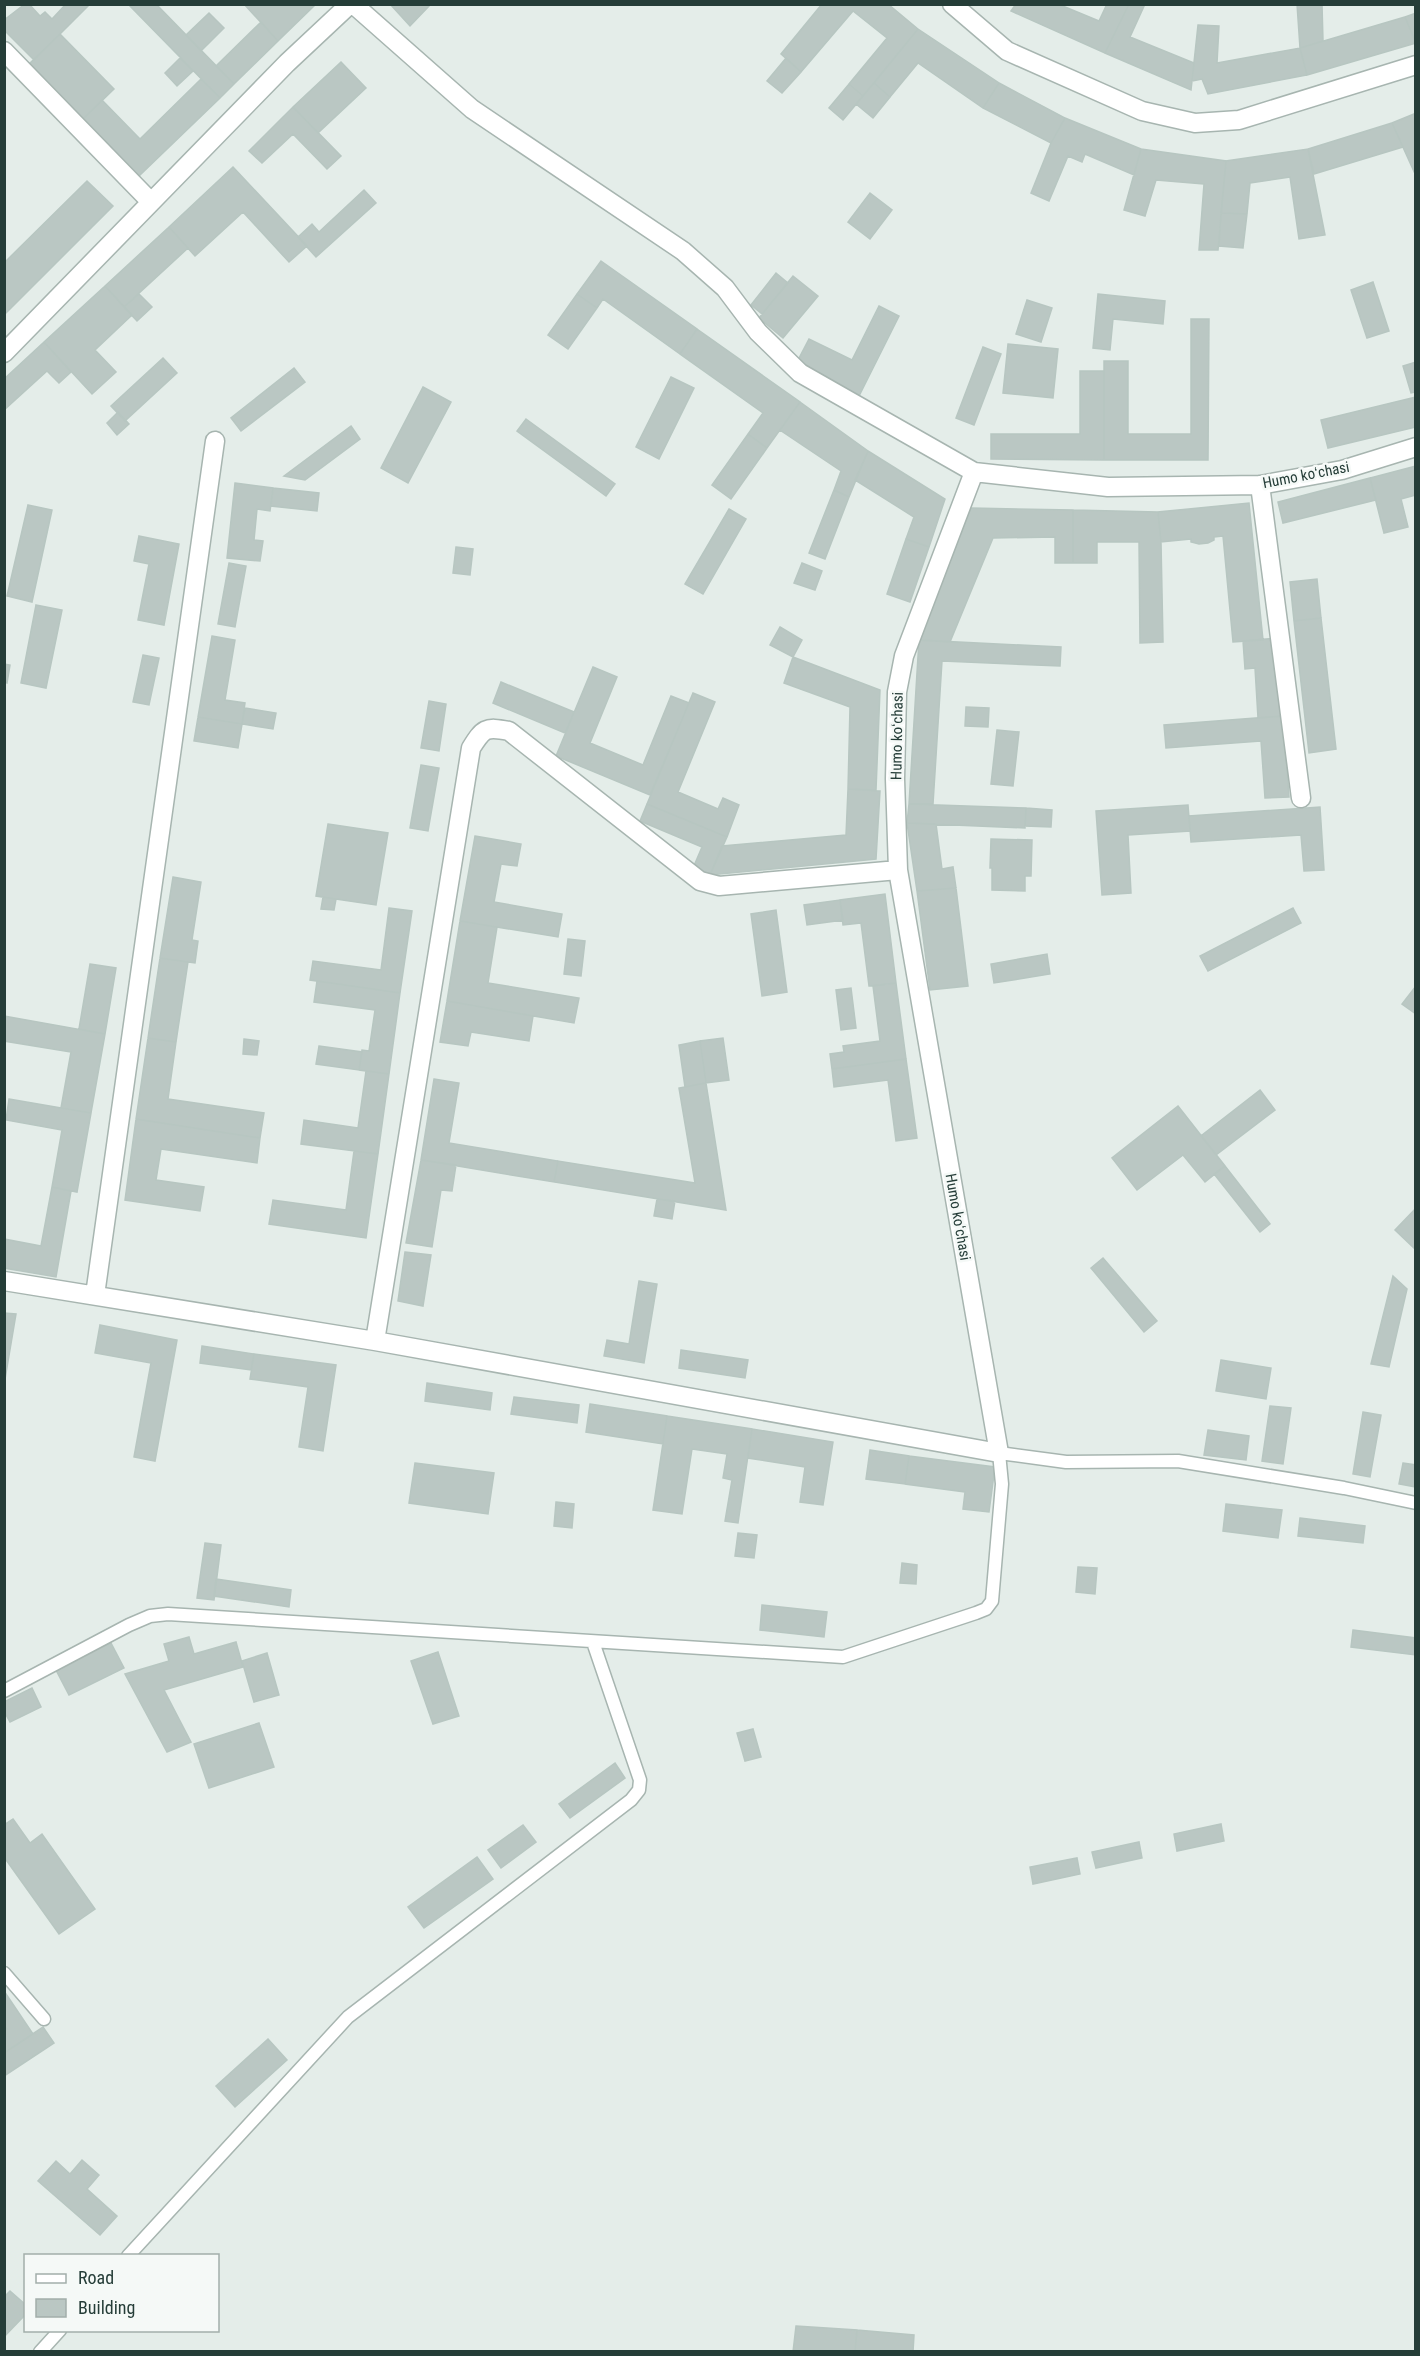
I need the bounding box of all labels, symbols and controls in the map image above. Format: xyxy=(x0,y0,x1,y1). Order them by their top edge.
street label: Humo koʻchasi xyxy=(1261,458,1351,492)
street label: Humo koʻchasi xyxy=(887,692,907,780)
street label: Humo koʻchasi xyxy=(941,1172,975,1262)
legend xyxy=(24,2254,219,2332)
text: Road xyxy=(78,2267,114,2288)
text: Building xyxy=(78,2297,135,2318)

